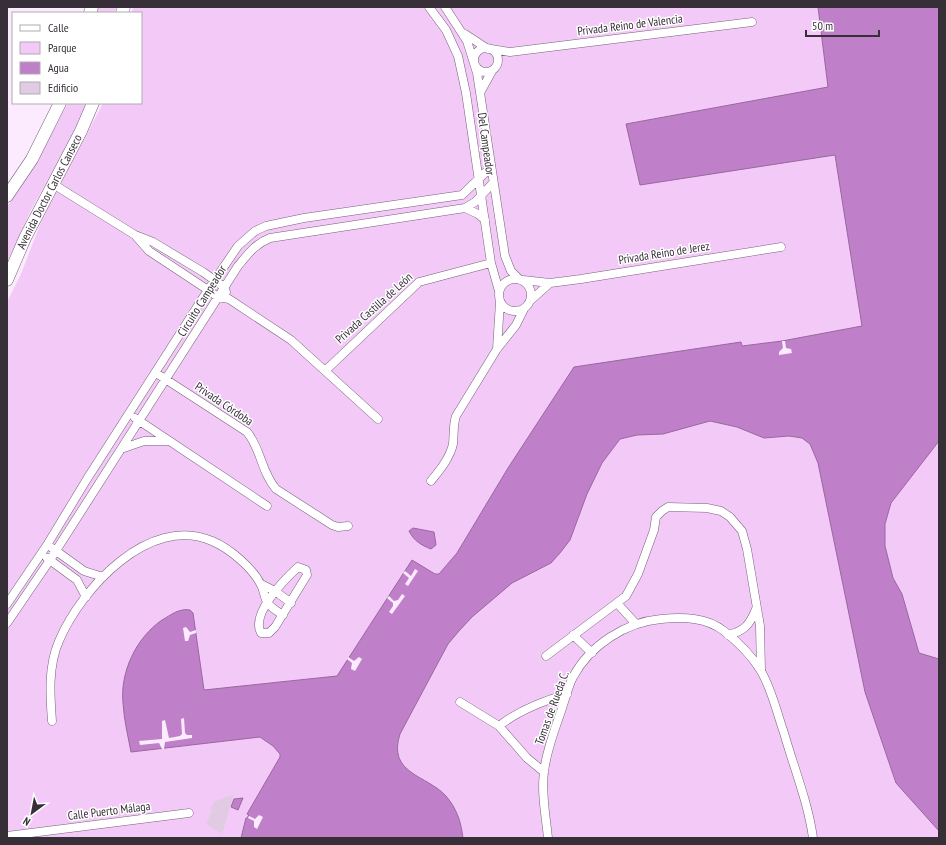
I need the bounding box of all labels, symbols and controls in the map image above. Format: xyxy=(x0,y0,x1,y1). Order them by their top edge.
street label: Privada Reino de Valencia xyxy=(577,11,684,38)
legend xyxy=(12,12,142,104)
scale bar xyxy=(806,12,879,38)
text: 50 m xyxy=(812,18,833,33)
text: Calle xyxy=(48,20,69,35)
text: Parque xyxy=(48,40,77,55)
text: Agua xyxy=(48,60,69,75)
text: Edificio xyxy=(48,80,78,95)
street label: Del Campeador xyxy=(475,112,498,177)
street label: Avenida Doctor Carlos Canseco xyxy=(13,132,85,251)
street label: Privada Reino de Jerez xyxy=(617,238,710,267)
street label: Circuito Campeador xyxy=(174,262,230,339)
street label: Privada Castilla de León xyxy=(332,269,415,346)
street label: Privada Córdoba xyxy=(192,379,256,429)
street label: Tomas de Rueda C. xyxy=(531,669,572,747)
north arrow xyxy=(12,793,52,833)
street label: Calle Puerto Málaga xyxy=(67,798,151,823)
text: N xyxy=(20,814,33,829)

